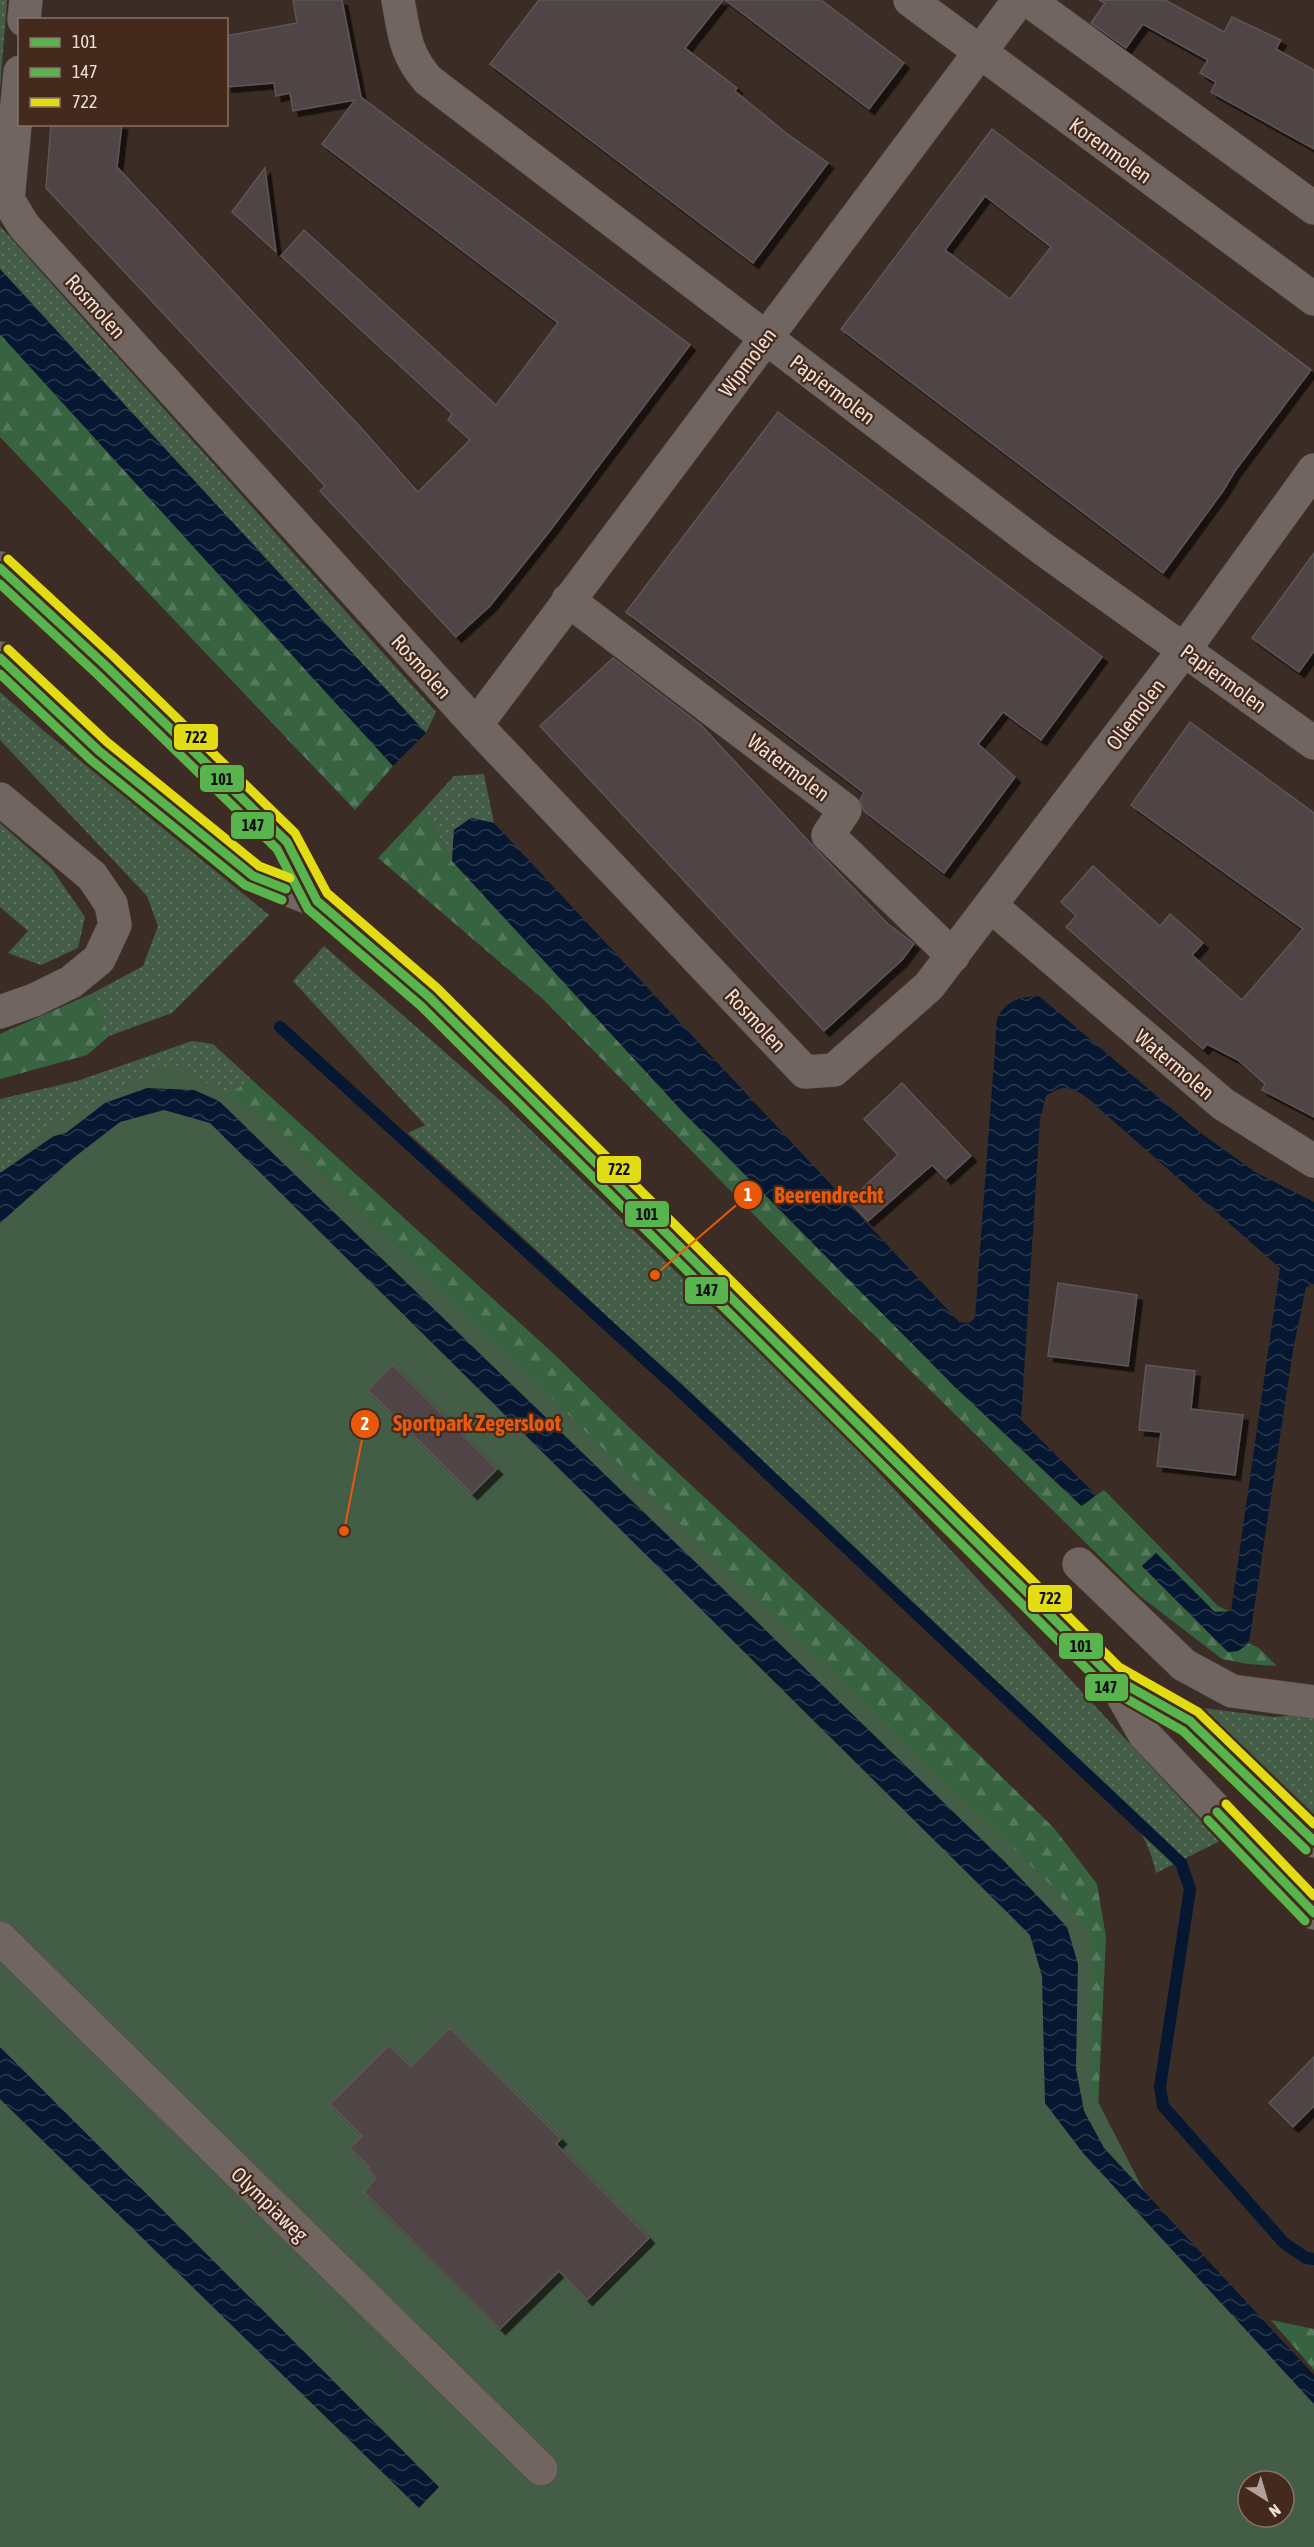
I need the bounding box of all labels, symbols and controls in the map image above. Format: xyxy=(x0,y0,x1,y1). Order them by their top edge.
legend xyxy=(18,18,228,126)
text: 101 xyxy=(72,31,97,52)
text: 147 xyxy=(72,61,97,82)
text: 722 xyxy=(72,91,97,112)
street label: Korenmolen xyxy=(1065,112,1157,188)
street label: Rosmolen xyxy=(61,269,131,343)
street label: Wipmolen xyxy=(713,323,781,401)
street label: Papiermolen xyxy=(786,349,880,429)
street label: Rosmolen xyxy=(387,629,457,703)
street label: Papiermolen xyxy=(1176,639,1272,717)
street label: Oliemolen xyxy=(1101,674,1169,754)
line badge: 722 xyxy=(173,723,219,751)
text: 722 xyxy=(185,728,207,746)
street label: Watermolen xyxy=(743,729,835,805)
line badge: 101 xyxy=(199,764,245,793)
text: 101 xyxy=(211,770,234,788)
line badge: 147 xyxy=(230,811,275,840)
text: 147 xyxy=(242,816,264,834)
street label: Rosmolen xyxy=(721,983,791,1057)
street label: Watermolen xyxy=(1131,1024,1219,1104)
line badge: 722 xyxy=(596,1155,642,1184)
text: 722 xyxy=(608,1160,630,1178)
callout: Beerendrecht xyxy=(733,1175,896,1215)
text: Beerendrecht xyxy=(774,1182,884,1208)
text: 1 xyxy=(744,1184,752,1205)
line badge: 101 xyxy=(624,1200,670,1228)
text: 101 xyxy=(636,1205,659,1223)
line badge: 147 xyxy=(684,1276,729,1305)
text: 147 xyxy=(696,1281,718,1299)
callout: Sportpark Zegersloot xyxy=(350,1404,573,1444)
text: Sportpark Zegersloot xyxy=(393,1410,562,1436)
text: 2 xyxy=(361,1413,369,1434)
line badge: 722 xyxy=(1027,1584,1073,1613)
text: 722 xyxy=(1039,1589,1061,1607)
line badge: 101 xyxy=(1058,1632,1104,1660)
text: 101 xyxy=(1070,1637,1093,1655)
line badge: 147 xyxy=(1084,1673,1129,1702)
text: 147 xyxy=(1095,1678,1117,1696)
street label: Olympiaweg xyxy=(227,2162,313,2246)
north arrow xyxy=(1236,2469,1296,2529)
text: N xyxy=(1266,2501,1284,2521)

